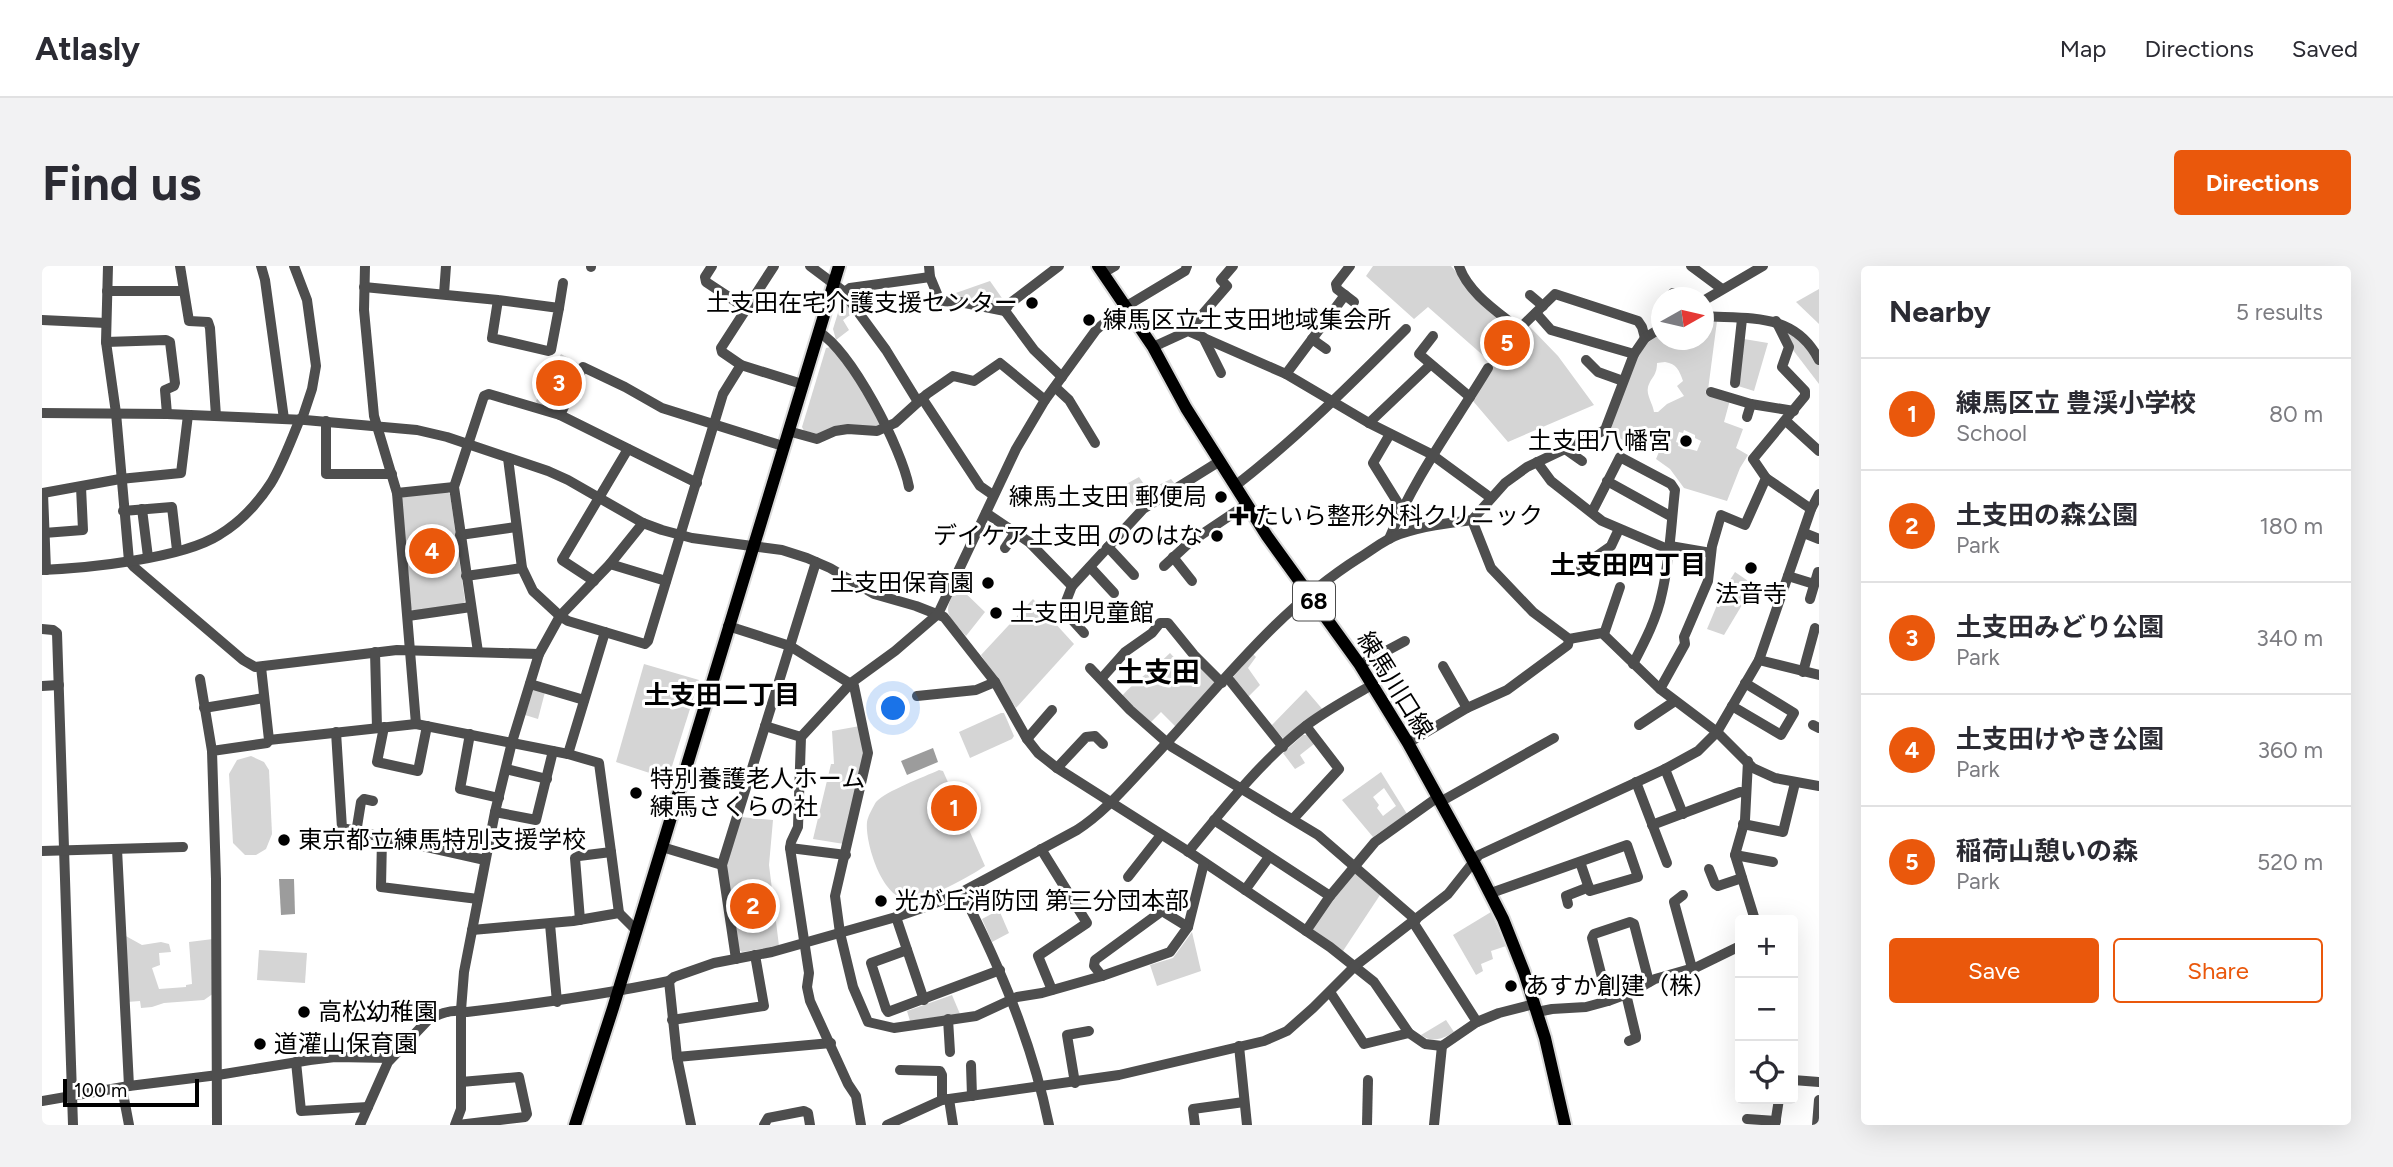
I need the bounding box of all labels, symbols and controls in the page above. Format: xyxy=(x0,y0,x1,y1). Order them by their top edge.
text: Atlasly xyxy=(35,29,140,68)
text: Map xyxy=(2060,34,2106,63)
text: Directions xyxy=(2144,34,2254,63)
text: Saved xyxy=(2292,34,2358,63)
button: Directions xyxy=(2174,150,2351,215)
text: Find us xyxy=(42,153,201,212)
north arrow xyxy=(1651,287,1714,350)
place label: 土支田在宅介護支援センター xyxy=(706,288,1018,317)
text: Nearby xyxy=(1889,293,1991,330)
marker: 土支田在宅介護支援センター xyxy=(1024,295,1040,311)
text: 5 results xyxy=(2236,298,2323,326)
place label: 練馬区立土支田地域集会所 xyxy=(1103,305,1391,334)
marker: 練馬区立土支田地域集会所 xyxy=(1081,312,1097,328)
pin: 5 xyxy=(1484,317,1530,369)
pin: 3 xyxy=(536,357,582,409)
text: 練馬区立 豊渓小学校 xyxy=(1956,387,2196,419)
text: 1 xyxy=(1907,400,1917,428)
text: 80 m xyxy=(2269,400,2323,428)
text: School xyxy=(1956,419,2027,447)
place label: 土支田八幡宮 xyxy=(1528,426,1672,455)
marker: 土支田八幡宮 xyxy=(1678,433,1694,449)
place label: 練馬土支田 郵便局 xyxy=(1009,482,1207,511)
marker: 練馬土支田 郵便局 xyxy=(1213,489,1229,505)
text: 土支田の森公園 xyxy=(1956,499,2138,531)
place label: たいら整形外科クリニック xyxy=(1255,501,1543,530)
marker: たいら整形外科クリニック xyxy=(1229,506,1249,526)
text: 2 xyxy=(1905,512,1919,540)
text: 180 m xyxy=(2259,512,2323,540)
place label: デイケア土支田 ののはな xyxy=(933,521,1203,550)
pin: 4 xyxy=(409,525,455,577)
marker: デイケア土支田 ののはな xyxy=(1209,528,1225,544)
text: Park xyxy=(1956,531,2000,559)
district label: 土支田四丁目 xyxy=(1550,549,1706,581)
marker: 法音寺 xyxy=(1743,560,1759,576)
place label: 土支田保育園 xyxy=(830,568,974,597)
marker: 土支田保育園 xyxy=(980,575,996,591)
place label: 法音寺 xyxy=(1715,579,1787,608)
road number: 68 xyxy=(1293,582,1335,620)
place label: 土支田児童館 xyxy=(1010,598,1154,627)
marker: 土支田児童館 xyxy=(988,605,1004,621)
text: 土支田みどり公園 xyxy=(1956,611,2164,643)
text: 3 xyxy=(1906,624,1918,652)
text: 340 m xyxy=(2256,624,2323,652)
street label: 練馬川口線 xyxy=(1351,626,1440,743)
text: Park xyxy=(1956,643,2000,671)
district label: 土支田 xyxy=(1116,655,1200,689)
district label: 土支田二丁目 xyxy=(644,679,800,711)
your location xyxy=(876,691,910,725)
text: 土支田けやき公園 xyxy=(1956,723,2164,755)
text: 4 xyxy=(1905,736,1919,764)
text: 360 m xyxy=(2257,736,2323,764)
text: Park xyxy=(1956,755,2000,783)
place label: 特別養護老人ホーム 練馬さくらの社 xyxy=(650,764,865,821)
pin: 1 xyxy=(931,782,977,834)
marker: 特別養護老人ホーム 練馬さくらの社 xyxy=(628,785,644,801)
place label: 東京都立練馬特別支援学校 xyxy=(298,825,586,854)
marker: 東京都立練馬特別支援学校 xyxy=(276,832,292,848)
text: 稲荷山憩いの森 xyxy=(1956,835,2138,867)
text: 5 xyxy=(1905,848,1919,876)
text: 520 m xyxy=(2257,848,2323,876)
text: Park xyxy=(1956,867,2000,895)
pin: 2 xyxy=(730,880,776,932)
place label: 光が丘消防団 第三分団本部 xyxy=(895,886,1189,915)
marker: 光が丘消防団 第三分団本部 xyxy=(873,893,889,909)
map controls xyxy=(1735,915,1798,1104)
button: + xyxy=(1735,915,1798,978)
button: Save xyxy=(1889,938,2099,1003)
button: Share xyxy=(2113,938,2323,1003)
place label: あすか創建（株） xyxy=(1525,971,1717,1000)
marker: あすか創建（株） xyxy=(1503,978,1519,994)
button: − xyxy=(1735,978,1798,1041)
place label: 高松幼稚園 xyxy=(318,997,438,1026)
marker: 高松幼稚園 xyxy=(296,1004,312,1020)
place label: 道灌山保育園 xyxy=(274,1029,418,1058)
marker: 道灌山保育園 xyxy=(252,1036,268,1052)
button: locate xyxy=(1735,1041,1798,1104)
scale bar xyxy=(63,1076,200,1108)
text: 100 m xyxy=(74,1079,127,1102)

